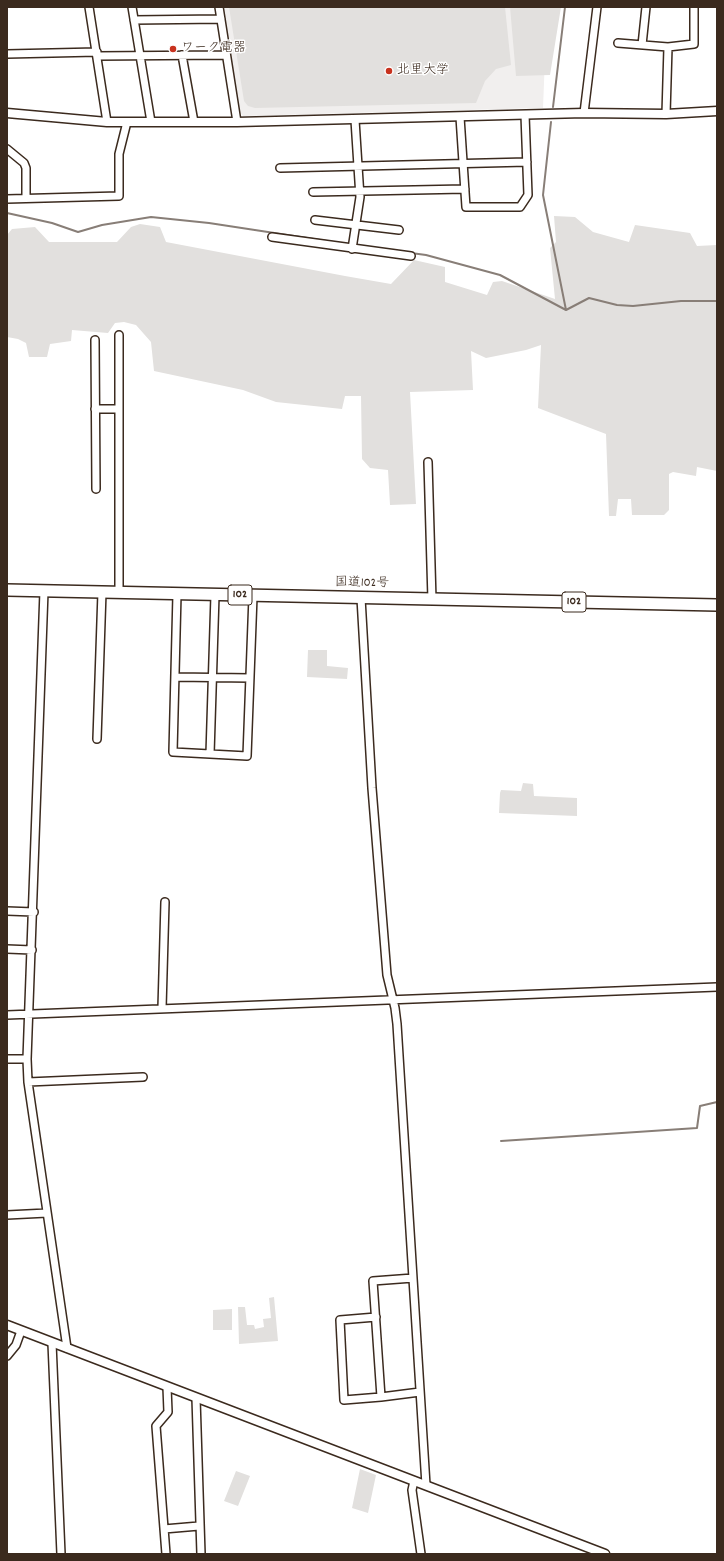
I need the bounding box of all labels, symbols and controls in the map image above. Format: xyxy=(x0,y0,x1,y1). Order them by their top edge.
place label: ワーク電器 xyxy=(181,41,246,57)
marker: ワーク電器 xyxy=(168,44,178,54)
place label: 北里大学 xyxy=(397,63,449,79)
marker: 北里大学 xyxy=(384,66,394,76)
street label: 国道102号 xyxy=(335,576,389,592)
road number: 102 xyxy=(228,585,252,605)
road number: 102 xyxy=(562,592,586,612)

